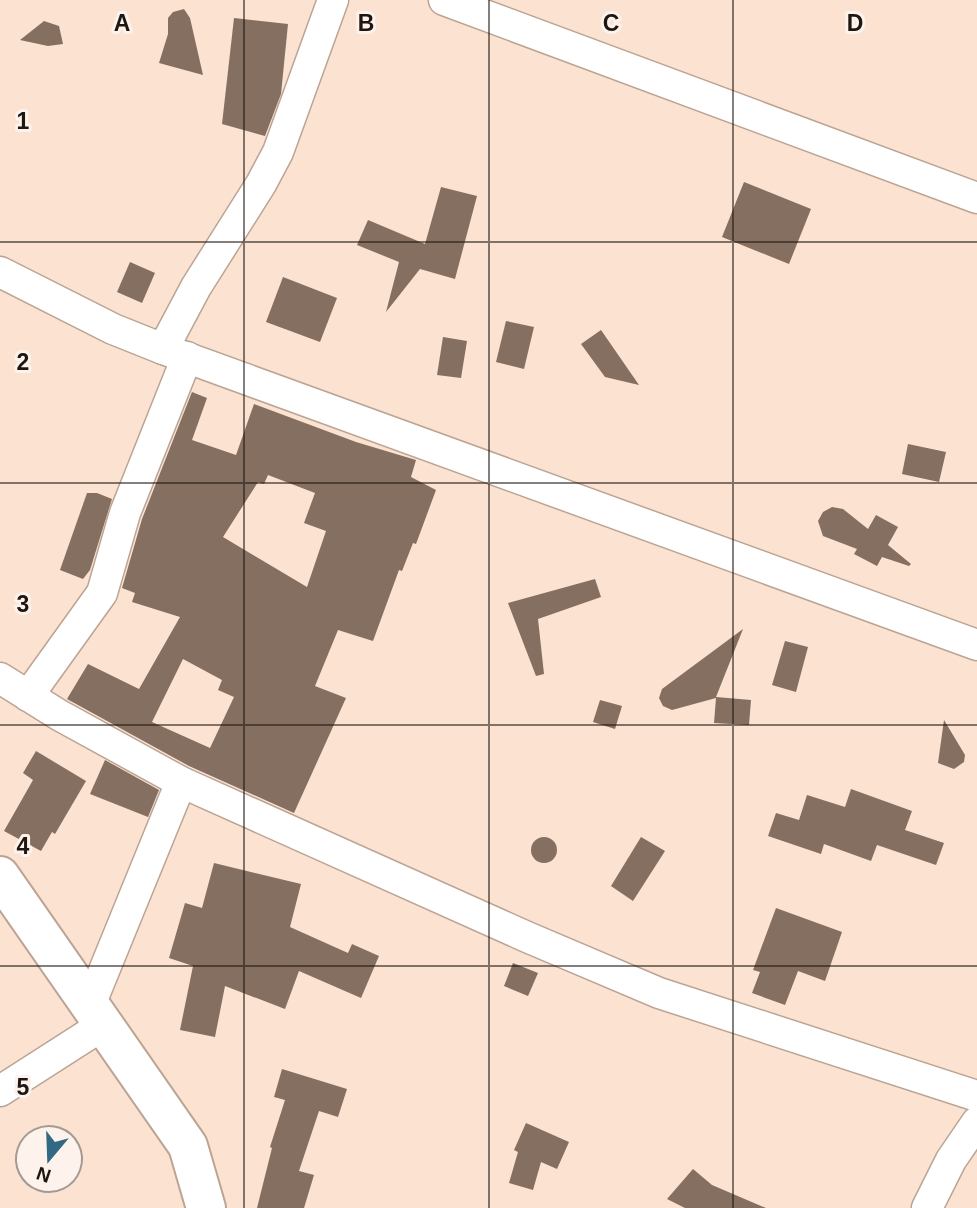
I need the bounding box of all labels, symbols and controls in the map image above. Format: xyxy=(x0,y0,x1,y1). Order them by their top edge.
text: A xyxy=(114,10,130,36)
text: B xyxy=(358,10,374,36)
text: C xyxy=(603,10,619,36)
text: D xyxy=(847,10,863,36)
text: 1 xyxy=(17,108,30,134)
text: 2 xyxy=(17,349,29,375)
text: 3 xyxy=(17,591,29,617)
text: 4 xyxy=(17,833,30,859)
text: 5 xyxy=(17,1074,30,1100)
north arrow xyxy=(14,1124,84,1194)
text: N xyxy=(34,1162,54,1187)

